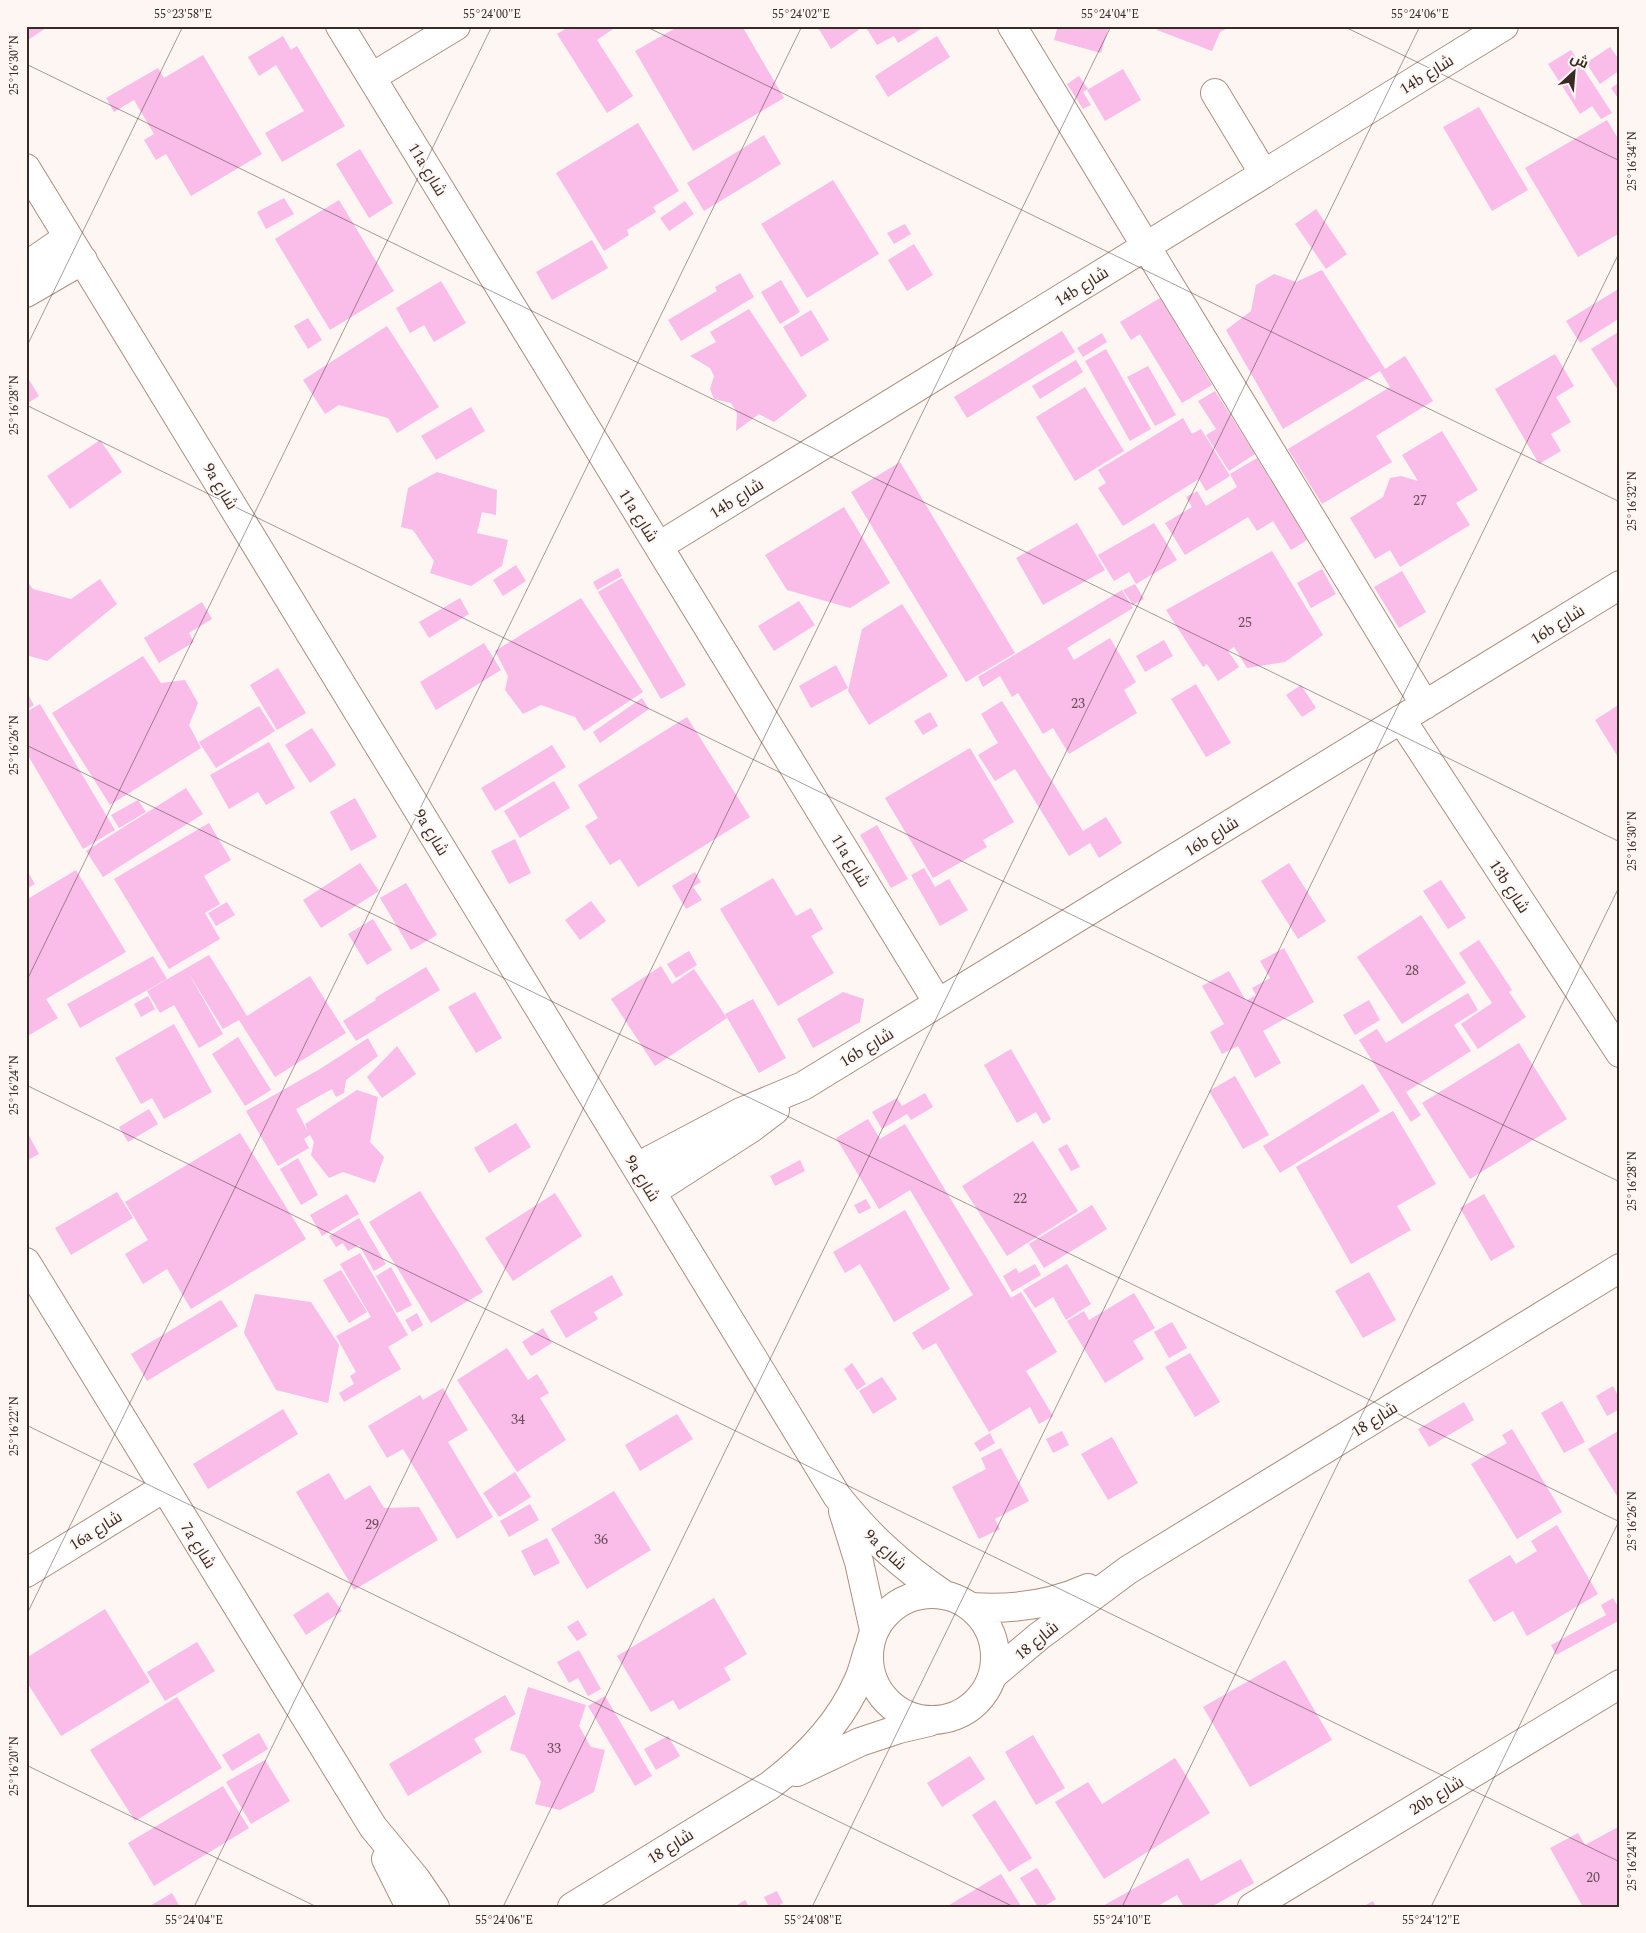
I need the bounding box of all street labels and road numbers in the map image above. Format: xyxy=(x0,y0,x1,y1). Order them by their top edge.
street label: 14b شارع xyxy=(1395,49,1458,101)
street label: 11a شارع xyxy=(402,138,453,201)
street label: 14b شارع xyxy=(1050,261,1113,313)
street label: 9a شارع xyxy=(197,459,244,514)
street label: 14b شارع xyxy=(705,473,768,525)
street label: 11a شارع xyxy=(612,484,664,547)
street label: 16b شارع xyxy=(1526,599,1589,651)
street label: 9a شارع xyxy=(408,805,455,860)
street label: 16b شارع xyxy=(1180,811,1243,863)
street label: 11a شارع xyxy=(825,829,876,892)
street label: 13b شارع xyxy=(1483,855,1536,918)
street label: 16b شارع xyxy=(835,1022,898,1074)
street label: 9a شارع xyxy=(619,1151,666,1206)
street label: شارع 18 xyxy=(1347,1396,1403,1444)
street label: 16a شارع xyxy=(64,1505,127,1557)
street label: 7a شارع xyxy=(175,1518,222,1573)
street label: 9a شارع xyxy=(859,1524,912,1576)
street label: شارع 18 xyxy=(1009,1615,1064,1666)
street label: 20b شارع xyxy=(1405,1770,1468,1822)
street label: شارع 18 xyxy=(643,1823,699,1871)

